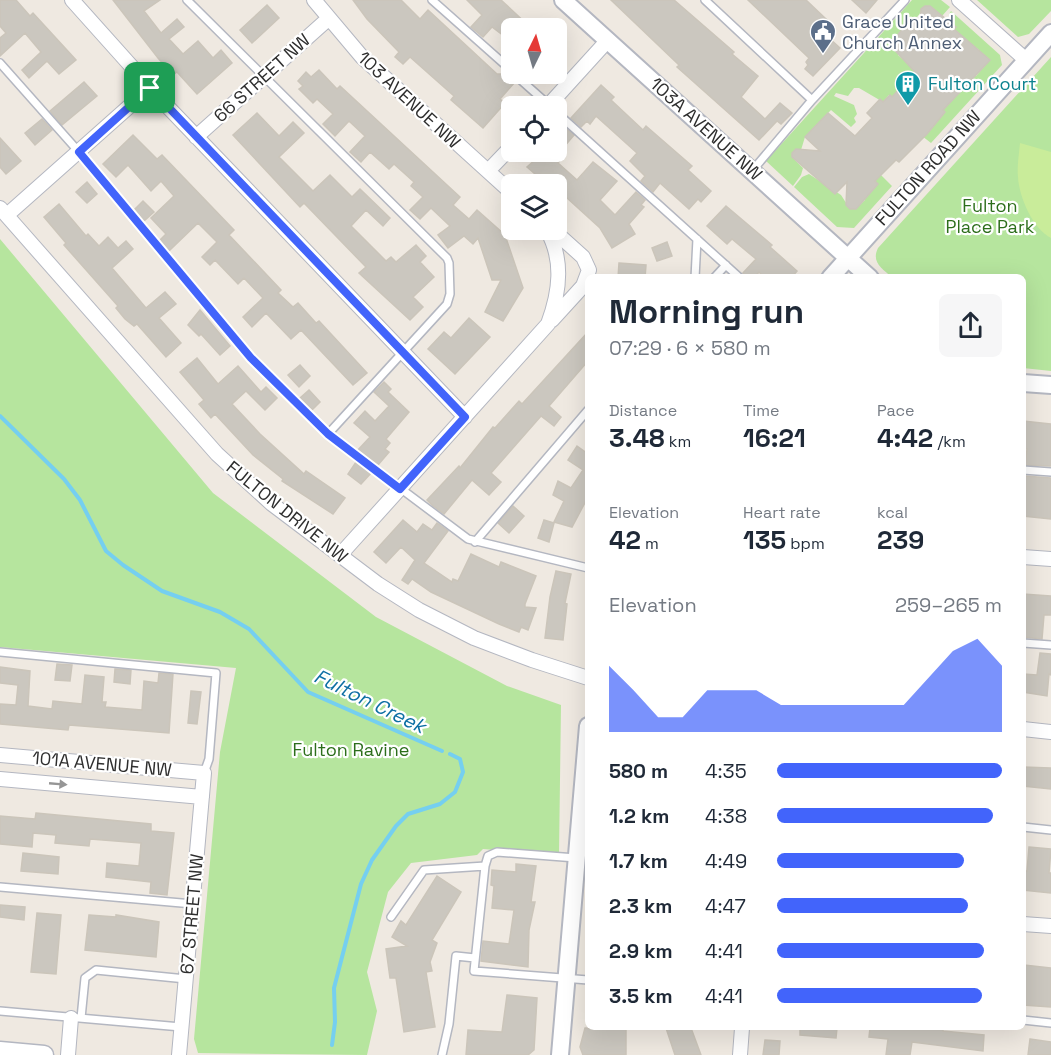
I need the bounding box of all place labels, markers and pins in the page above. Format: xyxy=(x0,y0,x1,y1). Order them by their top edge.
place label: Grace United Church Annex xyxy=(842,10,962,54)
public building icon: Grace United Church Annex xyxy=(808,17,838,55)
pin xyxy=(124,62,175,113)
building icon: Fulton Court xyxy=(893,69,923,107)
place label: Fulton Court xyxy=(928,72,1037,95)

